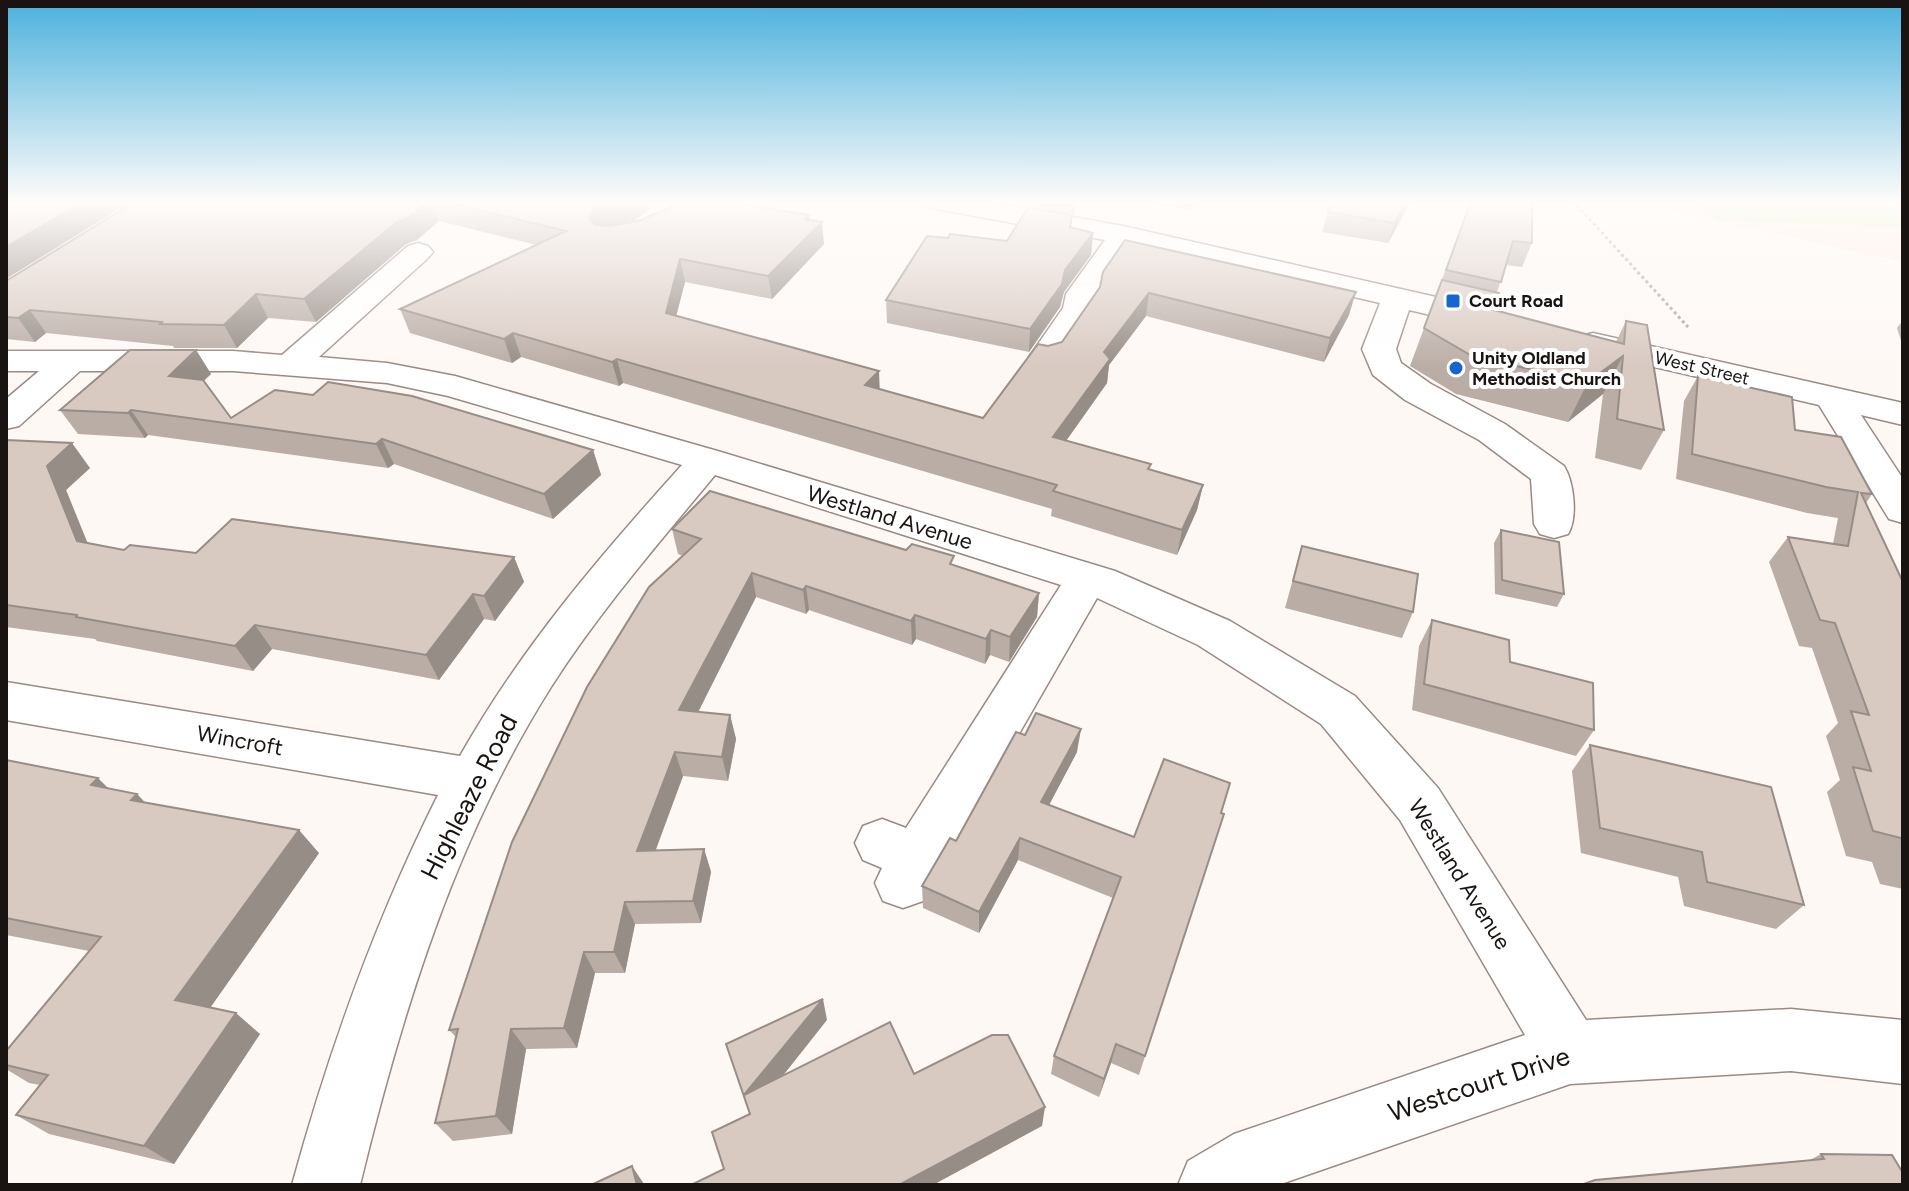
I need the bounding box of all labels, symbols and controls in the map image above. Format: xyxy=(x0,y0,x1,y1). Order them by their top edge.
place label: Court Road xyxy=(1469,290,1563,312)
marker: Court Road xyxy=(1444,292,1462,310)
street label: West Street xyxy=(1653,346,1752,390)
place label: Unity Oldland Methodist Church xyxy=(1472,347,1621,390)
marker: Unity Oldland Methodist Church xyxy=(1447,359,1465,377)
street label: Westland Avenue xyxy=(804,479,976,556)
street label: Highleaze Road xyxy=(413,709,525,885)
street label: Wincroft xyxy=(195,720,285,761)
street label: Westland Avenue xyxy=(1403,794,1517,954)
street label: Westcourt Drive xyxy=(1384,1040,1574,1128)

